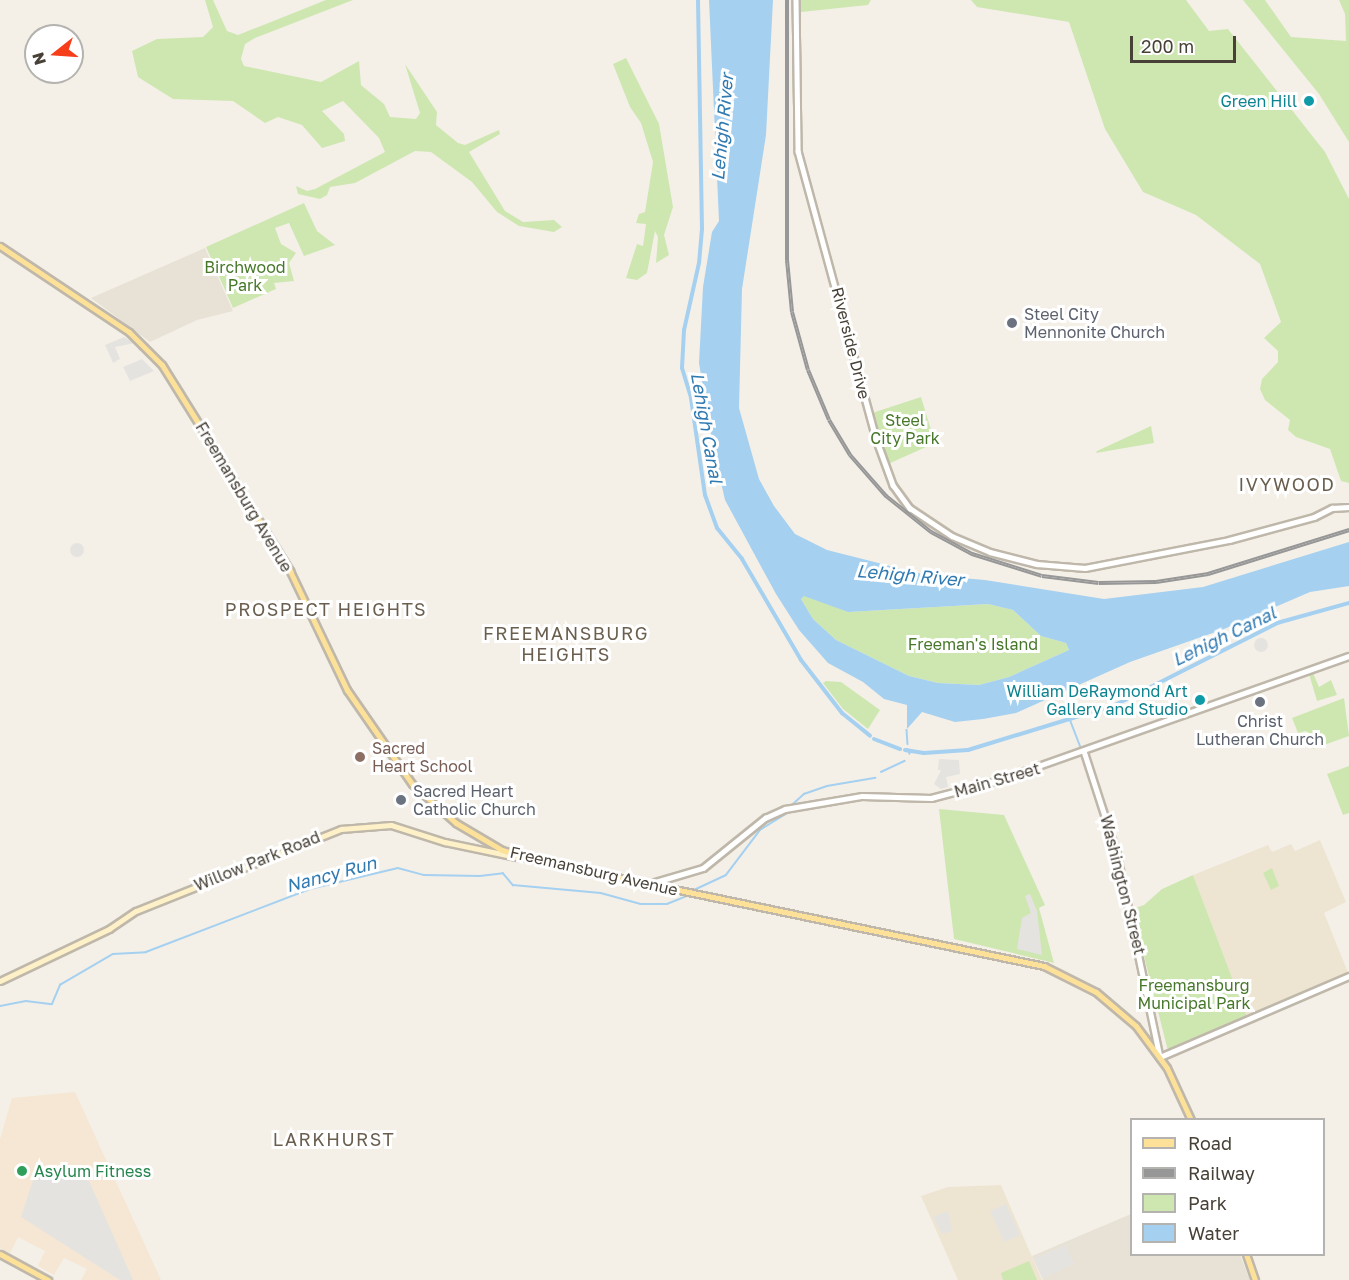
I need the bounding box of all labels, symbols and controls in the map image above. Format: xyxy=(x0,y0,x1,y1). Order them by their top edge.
north arrow xyxy=(24,24,84,84)
scale bar xyxy=(1133,24,1240,62)
text: 200 m xyxy=(1141,35,1194,57)
text: N xyxy=(27,50,50,67)
water label: Lehigh River xyxy=(707,73,737,181)
place label: Green Hill xyxy=(1221,91,1297,111)
marker: Green Hill xyxy=(1302,94,1316,108)
park label: Birchwood Park xyxy=(204,257,286,295)
street label: Riverside Drive xyxy=(828,285,874,401)
place label: Steel City Mennonite Church xyxy=(1024,304,1165,342)
marker: Steel City Mennonite Church xyxy=(1005,316,1019,330)
water label: Lehigh Canal xyxy=(687,371,727,485)
park label: Steel City Park xyxy=(870,410,940,448)
street label: Freemansburg Avenue xyxy=(192,419,296,575)
district label: IVYWOOD xyxy=(1239,473,1335,495)
water label: Lehigh River xyxy=(856,560,964,590)
district label: PROSPECT HEIGHTS xyxy=(225,598,427,620)
water label: Lehigh Canal xyxy=(1169,602,1279,670)
district label: FREEMANSBURG HEIGHTS xyxy=(483,623,649,666)
park label: Freeman's Island xyxy=(908,634,1038,654)
place label: William DeRaymond Art Gallery and Studio xyxy=(1007,681,1188,719)
marker: William DeRaymond Art Gallery and Studio xyxy=(1193,693,1207,707)
marker: Christ Lutheran Church xyxy=(1253,695,1267,709)
place label: Christ Lutheran Church xyxy=(1196,711,1324,749)
place label: Sacred Heart School xyxy=(372,738,473,776)
marker: Sacred Heart School xyxy=(353,750,367,764)
street label: Main Street xyxy=(952,759,1042,801)
place label: Sacred Heart Catholic Church xyxy=(413,781,536,819)
marker: Sacred Heart Catholic Church xyxy=(394,793,408,807)
street label: Washington Street xyxy=(1096,813,1150,957)
street label: Willow Park Road xyxy=(191,827,323,895)
street label: Freemansburg Avenue xyxy=(508,842,680,900)
water label: Nancy Run xyxy=(283,852,379,896)
park label: Freemansburg Municipal Park xyxy=(1137,975,1251,1013)
legend xyxy=(1130,1118,1325,1256)
district label: LARKHURST xyxy=(273,1128,395,1150)
text: Road xyxy=(1188,1132,1232,1154)
place label: Asylum Fitness xyxy=(34,1161,151,1181)
text: Railway xyxy=(1188,1162,1255,1184)
marker: Asylum Fitness xyxy=(15,1164,29,1178)
text: Park xyxy=(1188,1192,1227,1214)
text: Water xyxy=(1188,1222,1239,1244)

